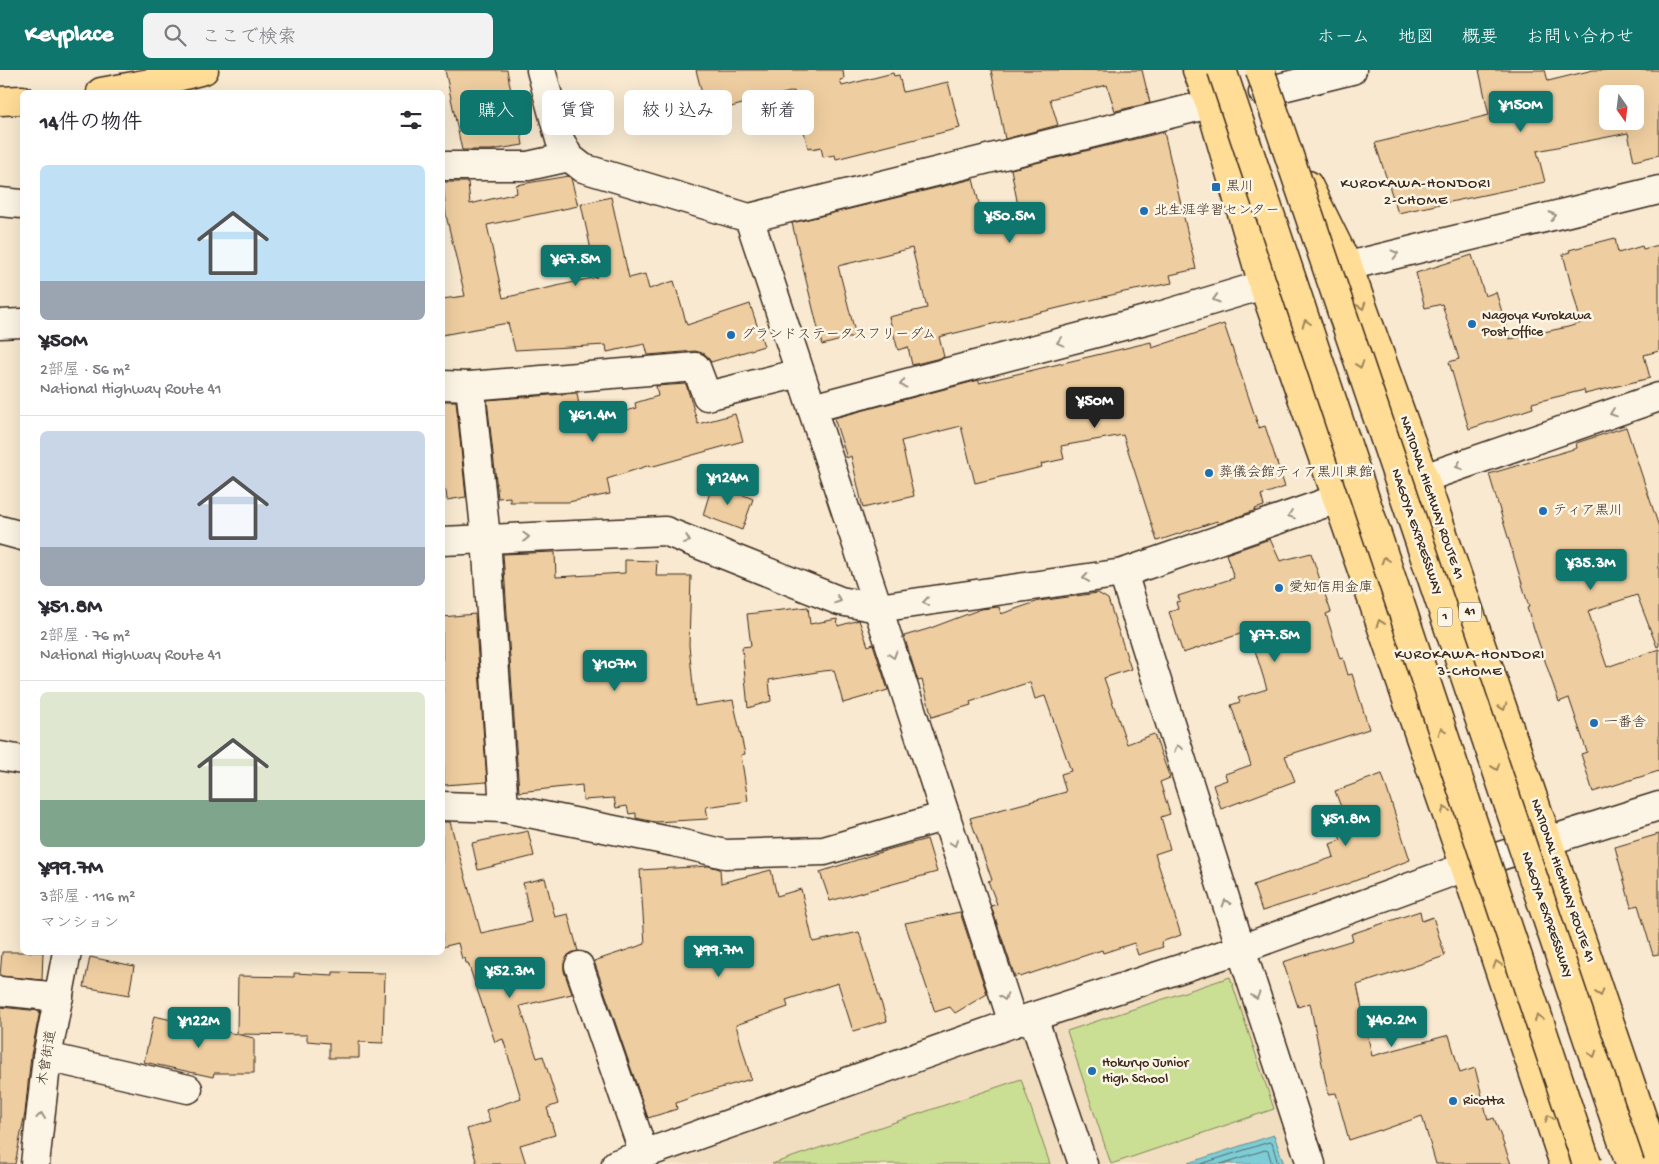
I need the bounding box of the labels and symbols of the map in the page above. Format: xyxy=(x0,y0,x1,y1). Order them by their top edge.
north arrow xyxy=(1599,85,1644,130)
pin: ¥150M xyxy=(1486,90,1556,133)
district label: KUROKAWA-HONDORI 2-CHOME xyxy=(1341,175,1491,210)
place label: 黒川 xyxy=(1226,179,1254,196)
marker: 黒川 xyxy=(1210,181,1222,193)
pin: ¥50.5M xyxy=(969,202,1051,244)
place label: 北生涯学習センター xyxy=(1154,203,1279,220)
marker: 北生涯学習センター xyxy=(1138,205,1150,217)
one-way arrow xyxy=(1549,211,1558,222)
pin: ¥67.5M xyxy=(535,244,617,287)
one-way arrow xyxy=(1391,250,1399,260)
one-way arrow xyxy=(1213,294,1221,304)
one-way arrow xyxy=(1356,301,1366,309)
place label: Nagoya Kurokawa Post Office xyxy=(1481,308,1592,341)
marker: Nagoya Kurokawa Post Office xyxy=(1466,318,1478,330)
one-way arrow xyxy=(1302,320,1312,328)
place label: グランドステータスフリーダム xyxy=(741,327,936,344)
marker: グランドステータスフリーダム xyxy=(725,329,737,341)
one-way arrow xyxy=(1056,337,1064,347)
one-way arrow xyxy=(1354,360,1364,369)
one-way arrow xyxy=(898,378,907,389)
pin: ¥50M xyxy=(1065,386,1125,429)
pin: ¥61.4M xyxy=(552,400,634,443)
one-way arrow xyxy=(1609,407,1618,417)
street label: NATIONAL HIGHWAY ROUTE 41 xyxy=(1395,414,1467,582)
one-way arrow xyxy=(1456,461,1464,471)
pin: ¥124M xyxy=(693,464,763,506)
place label: 葬儀会館ティア黒川東館 xyxy=(1219,465,1373,482)
marker: 葬儀会館ティア黒川東館 xyxy=(1203,467,1215,479)
street label: NAGOYA EXPRESSWAY xyxy=(1386,467,1446,597)
place label: ティア黒川 xyxy=(1553,503,1623,520)
marker: ティア黒川 xyxy=(1537,505,1549,517)
one-way arrow xyxy=(1288,509,1296,519)
one-way arrow xyxy=(522,531,530,542)
one-way arrow xyxy=(682,534,691,544)
pin: ¥35.3M xyxy=(1550,548,1632,591)
one-way arrow xyxy=(1381,557,1391,565)
one-way arrow xyxy=(1082,572,1090,583)
place label: 愛知信用金庫 xyxy=(1289,580,1373,597)
marker: 愛知信用金庫 xyxy=(1273,582,1285,594)
one-way arrow xyxy=(833,594,842,604)
one-way arrow xyxy=(921,596,930,606)
road number: 41 xyxy=(1459,602,1481,622)
road number: 1 xyxy=(1438,608,1452,626)
one-way arrow xyxy=(1376,619,1386,628)
pin: ¥77.5M xyxy=(1234,620,1316,663)
district label: KUROKAWA-HONDORI 3-CHOME xyxy=(1395,646,1545,681)
pin: ¥107M xyxy=(580,650,650,692)
one-way arrow xyxy=(888,650,898,658)
one-way arrow xyxy=(1497,702,1507,710)
place label: 一番舎 xyxy=(1604,715,1646,732)
marker: 一番舎 xyxy=(1588,717,1600,729)
one-way arrow xyxy=(1438,728,1448,736)
one-way arrow xyxy=(1173,744,1183,752)
one-way arrow xyxy=(1490,763,1500,771)
street label: NATIONAL HIGHWAY ROUTE 41 xyxy=(1526,797,1598,965)
pin: ¥51.8M xyxy=(1305,804,1387,847)
one-way arrow xyxy=(1441,806,1451,814)
one-way arrow xyxy=(949,838,959,846)
street label: NAGOYA EXPRESSWAY xyxy=(1516,850,1576,980)
one-way arrow xyxy=(1222,899,1232,908)
pin: ¥99.7M xyxy=(678,936,760,978)
pin: ¥52.3M xyxy=(469,956,551,999)
one-way arrow xyxy=(1493,960,1503,968)
one-way arrow xyxy=(1594,988,1604,997)
one-way arrow xyxy=(1250,991,1260,999)
one-way arrow xyxy=(999,993,1009,1001)
pin: ¥122M xyxy=(164,1006,234,1049)
pin: ¥40.2M xyxy=(1351,1006,1433,1048)
one-way arrow xyxy=(1534,1014,1544,1023)
street label: 木曾街道 xyxy=(35,1029,61,1087)
one-way arrow xyxy=(1587,1049,1597,1058)
place label: Hokuryo Junior High School xyxy=(1102,1055,1189,1088)
marker: Hokuryo Junior High School xyxy=(1086,1065,1098,1077)
place label: Ricotta xyxy=(1463,1093,1506,1110)
marker: Ricotta xyxy=(1447,1095,1459,1107)
one-way arrow xyxy=(35,1111,46,1119)
one-way arrow xyxy=(1544,1114,1554,1122)

